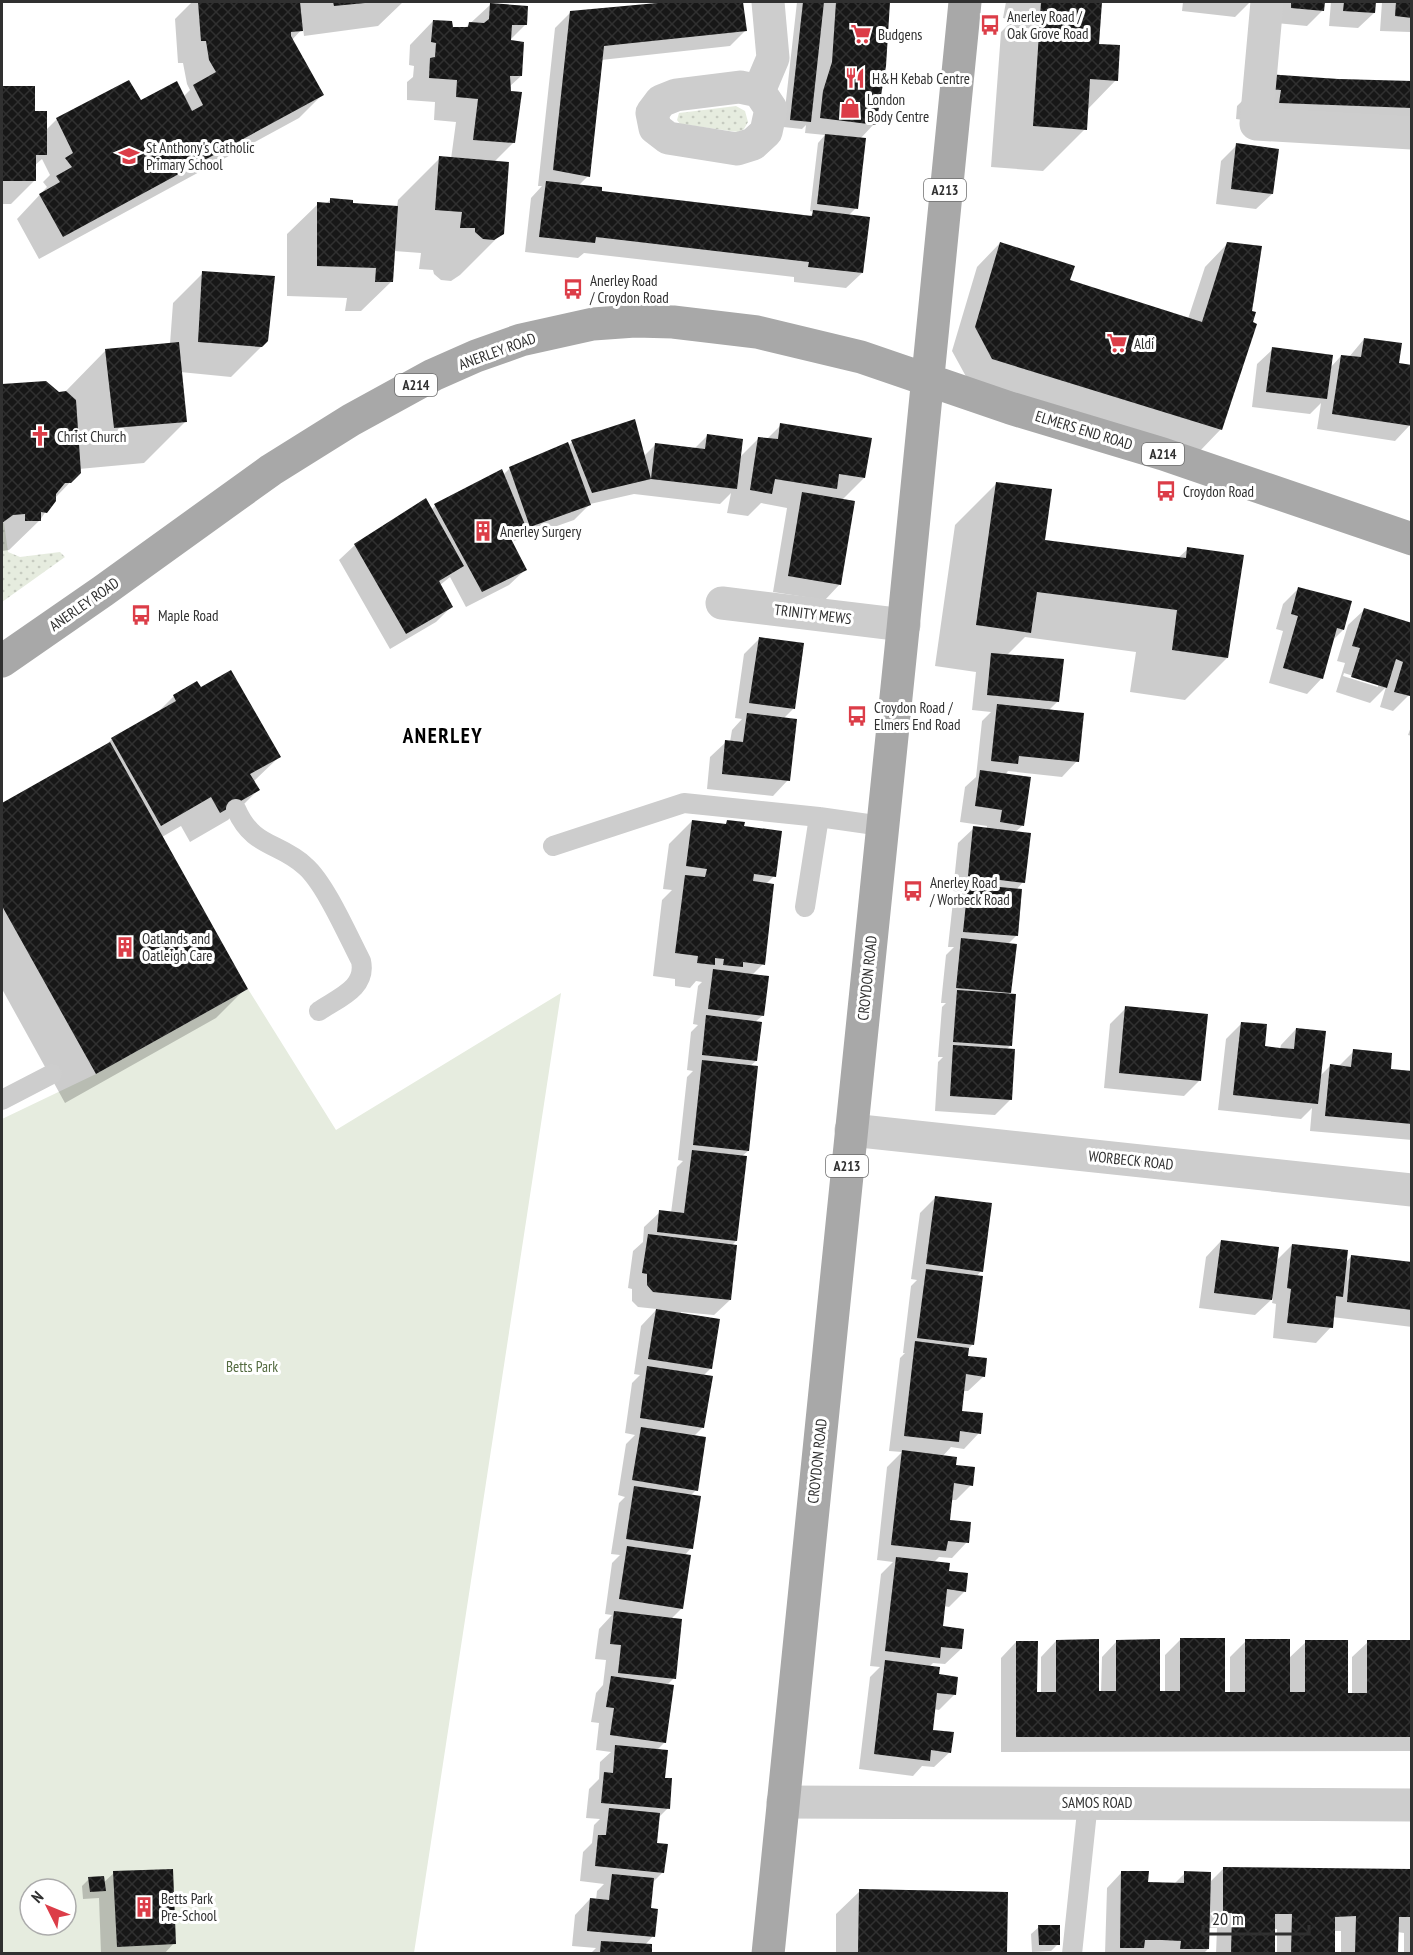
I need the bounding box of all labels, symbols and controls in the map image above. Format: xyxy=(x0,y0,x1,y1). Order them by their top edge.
place label: Anerley Road / Oak Grove Road xyxy=(1007,7,1088,43)
bus stop icon: Anerley Road / Oak Grove Road xyxy=(978,13,1002,37)
supermarket icon: Budgens xyxy=(849,22,873,46)
place label: Budgens xyxy=(878,25,922,44)
restaurant icon: H&H Kebab Centre xyxy=(843,66,867,90)
place label: H&H Kebab Centre xyxy=(872,69,970,88)
place label: London Body Centre xyxy=(867,90,929,126)
shop icon: London Body Centre xyxy=(838,96,862,120)
place label: St Anthony's Catholic Primary School xyxy=(146,138,255,174)
school or university icon: St Anthony's Catholic Primary School xyxy=(117,144,141,168)
road number: A213 xyxy=(924,179,966,201)
place label: Anerley Road / Croydon Road xyxy=(589,271,669,307)
bus stop icon: Anerley Road / Croydon Road xyxy=(561,277,585,301)
street label: ANERLEY ROAD xyxy=(456,328,538,374)
supermarket icon: Aldi xyxy=(1105,331,1129,355)
place label: Aldi xyxy=(1134,334,1154,353)
road number: A214 xyxy=(395,374,437,396)
street label: ELMERS END ROAD xyxy=(1033,406,1135,454)
church icon: Christ Church xyxy=(28,424,52,448)
place label: Christ Church xyxy=(57,427,126,446)
road number: A214 xyxy=(1142,443,1184,465)
bus stop icon: Croydon Road xyxy=(1154,479,1178,503)
place label: Croydon Road xyxy=(1183,482,1254,501)
building icon: Anerley Surgery xyxy=(471,519,495,543)
place label: Anerley Surgery xyxy=(500,522,582,541)
street label: ANERLEY ROAD xyxy=(45,573,123,635)
street label: TRINITY MEWS xyxy=(773,600,853,628)
bus stop icon: Maple Road xyxy=(129,603,153,627)
place label: Maple Road xyxy=(158,606,219,625)
place label: Croydon Road / Elmers End Road xyxy=(874,698,961,734)
bus stop icon: Croydon Road / Elmers End Road xyxy=(845,704,869,728)
district label: ANERLEY xyxy=(402,722,483,749)
place label: Anerley Road / Worbeck Road xyxy=(929,873,1010,909)
bus stop icon: Anerley Road / Worbeck Road xyxy=(901,879,925,903)
place label: Oatlands and Oatleigh Care xyxy=(142,929,213,965)
building icon: Oatlands and Oatleigh Care xyxy=(113,935,137,959)
street label: CROYDON ROAD xyxy=(853,935,881,1021)
street label: WORBECK ROAD xyxy=(1087,1146,1175,1174)
road number: A213 xyxy=(826,1155,868,1177)
park label: Betts Park xyxy=(226,1357,278,1376)
street label: CROYDON ROAD xyxy=(803,1418,831,1504)
street label: SAMOS ROAD xyxy=(1062,1793,1132,1812)
north arrow xyxy=(18,1877,78,1937)
text: N xyxy=(27,1887,47,1907)
place label: Betts Park Pre-School xyxy=(161,1889,217,1925)
building icon: Betts Park Pre-School xyxy=(132,1895,156,1919)
scale bar xyxy=(1203,1898,1310,1936)
text: 20 m xyxy=(1212,1907,1244,1930)

